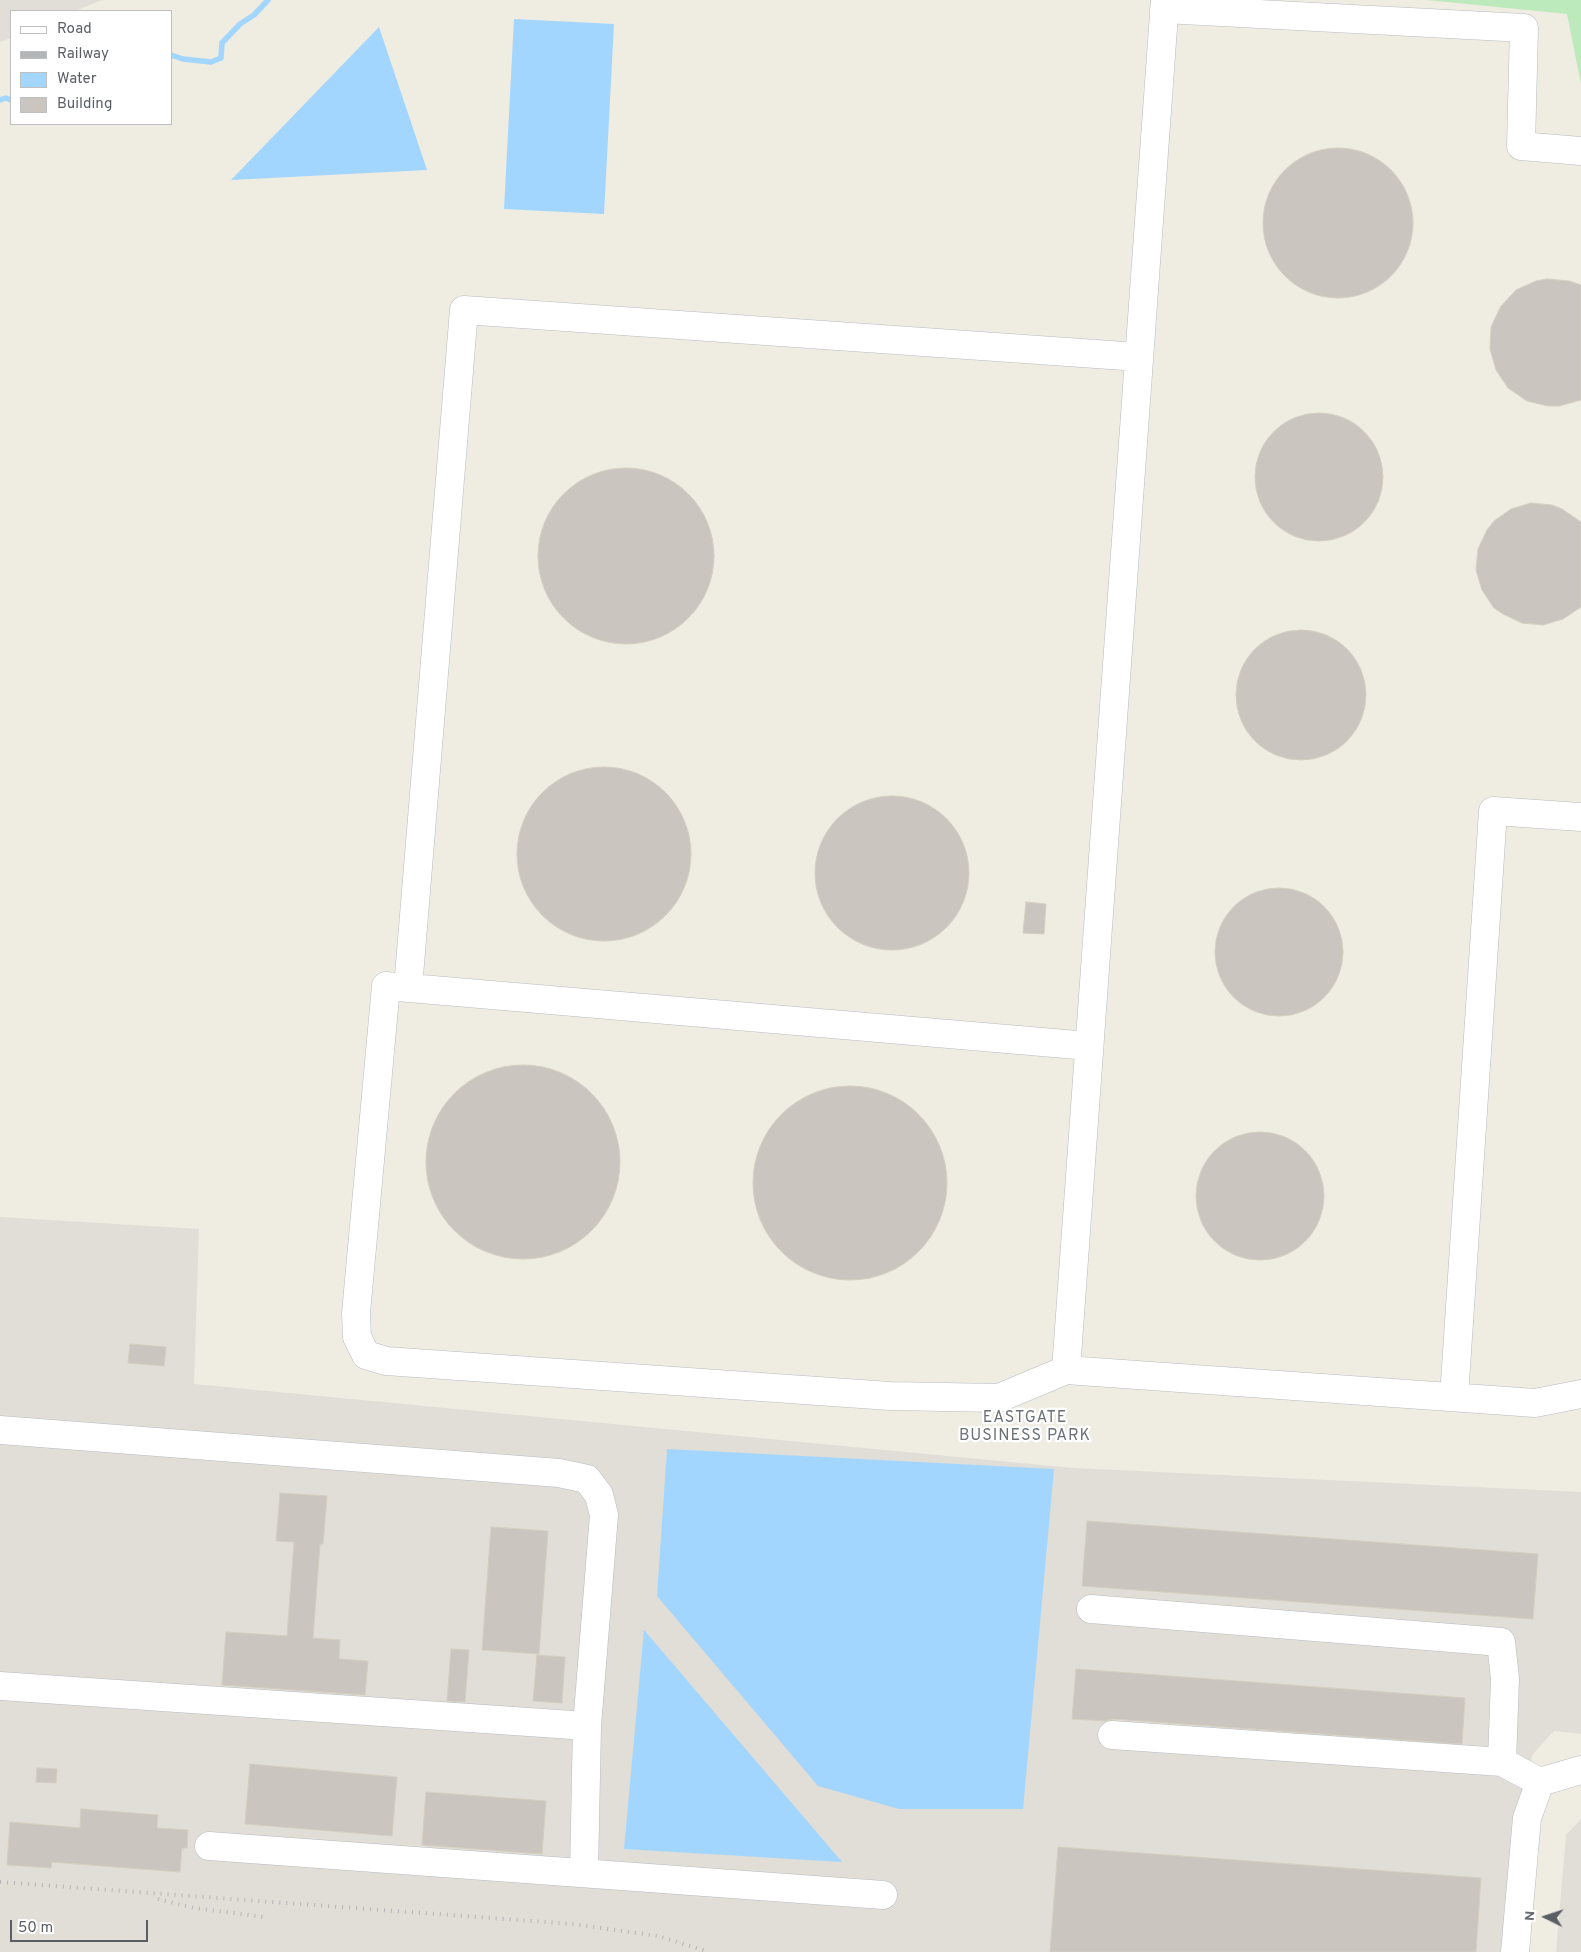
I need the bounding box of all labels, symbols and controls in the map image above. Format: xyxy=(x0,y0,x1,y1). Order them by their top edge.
legend xyxy=(10,10,172,125)
text: Road xyxy=(57,20,92,39)
text: Railway xyxy=(57,45,109,64)
text: Water xyxy=(57,70,96,89)
text: Building xyxy=(57,95,112,114)
district label: EASTGATE BUSINESS PARK xyxy=(957,1409,1093,1447)
north arrow xyxy=(1521,1892,1571,1942)
scale bar xyxy=(12,1910,150,1942)
text: N xyxy=(1522,1910,1539,1922)
text: 50 m xyxy=(18,1919,53,1938)

